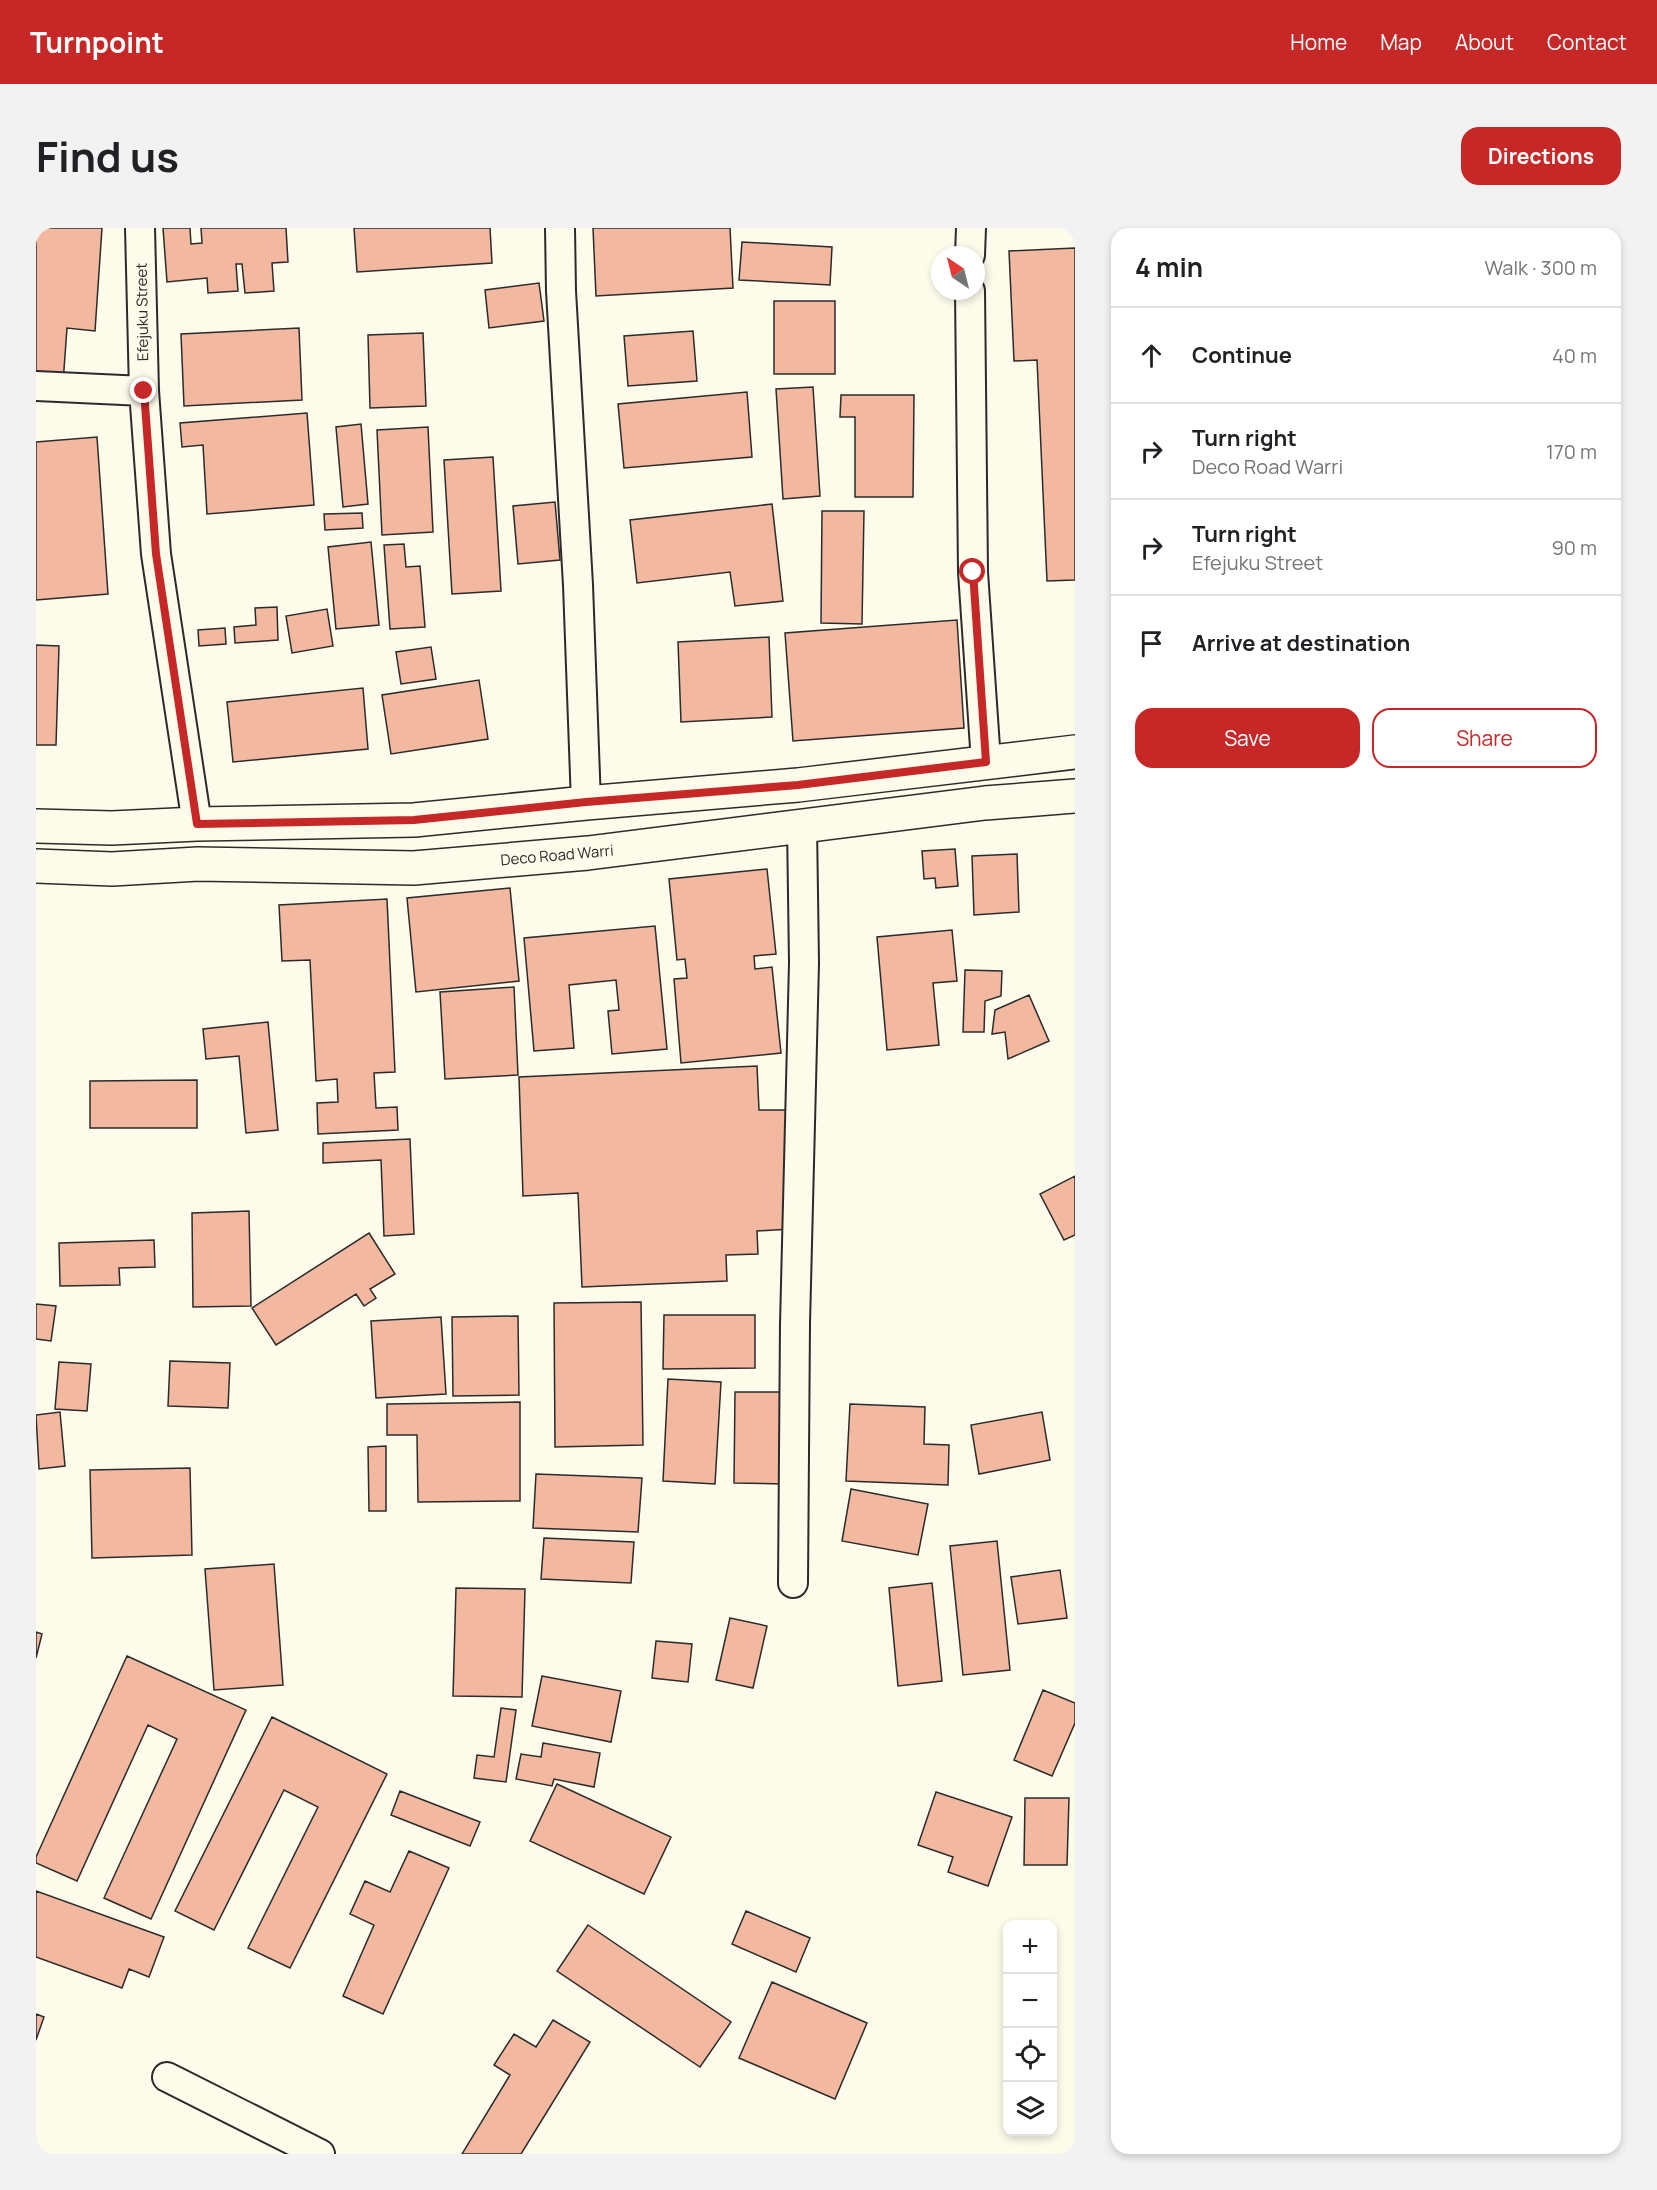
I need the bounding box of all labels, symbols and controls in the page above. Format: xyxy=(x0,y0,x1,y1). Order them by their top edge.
text: Turnpoint xyxy=(30,23,164,61)
text: Home xyxy=(1290,28,1347,56)
text: Map xyxy=(1380,28,1422,56)
text: About xyxy=(1455,28,1514,56)
text: Contact xyxy=(1547,28,1627,56)
text: Find us xyxy=(36,127,179,185)
button: Directions xyxy=(1461,127,1621,185)
north arrow xyxy=(931,246,985,300)
text: 4 min xyxy=(1135,249,1203,285)
text: Walk · 300 m xyxy=(1485,254,1597,281)
street label: Efejuku Street xyxy=(131,263,153,361)
icon: ahead xyxy=(1135,339,1168,372)
text: Continue xyxy=(1192,340,1292,370)
text: 40 m xyxy=(1552,342,1597,369)
route end xyxy=(130,377,156,403)
text: Turn right xyxy=(1192,423,1297,453)
icon: right xyxy=(1135,435,1168,468)
text: 170 m xyxy=(1546,438,1597,465)
text: Deco Road Warri xyxy=(1192,453,1343,480)
text: Turn right xyxy=(1192,519,1297,549)
icon: right xyxy=(1135,531,1168,564)
text: 90 m xyxy=(1551,534,1597,561)
text: Efejuku Street xyxy=(1192,549,1323,576)
route start xyxy=(959,558,985,584)
icon: arrive xyxy=(1135,627,1168,660)
text: Arrive at destination xyxy=(1192,628,1410,658)
button: Save xyxy=(1135,708,1360,768)
button: Share xyxy=(1372,708,1597,768)
street label: Deco Road Warri xyxy=(500,840,614,870)
map controls xyxy=(1003,1920,1057,2136)
button: + xyxy=(1003,1920,1057,1974)
button: − xyxy=(1003,1974,1057,2028)
button: locate xyxy=(1003,2028,1057,2082)
button: layers xyxy=(1003,2082,1057,2136)

